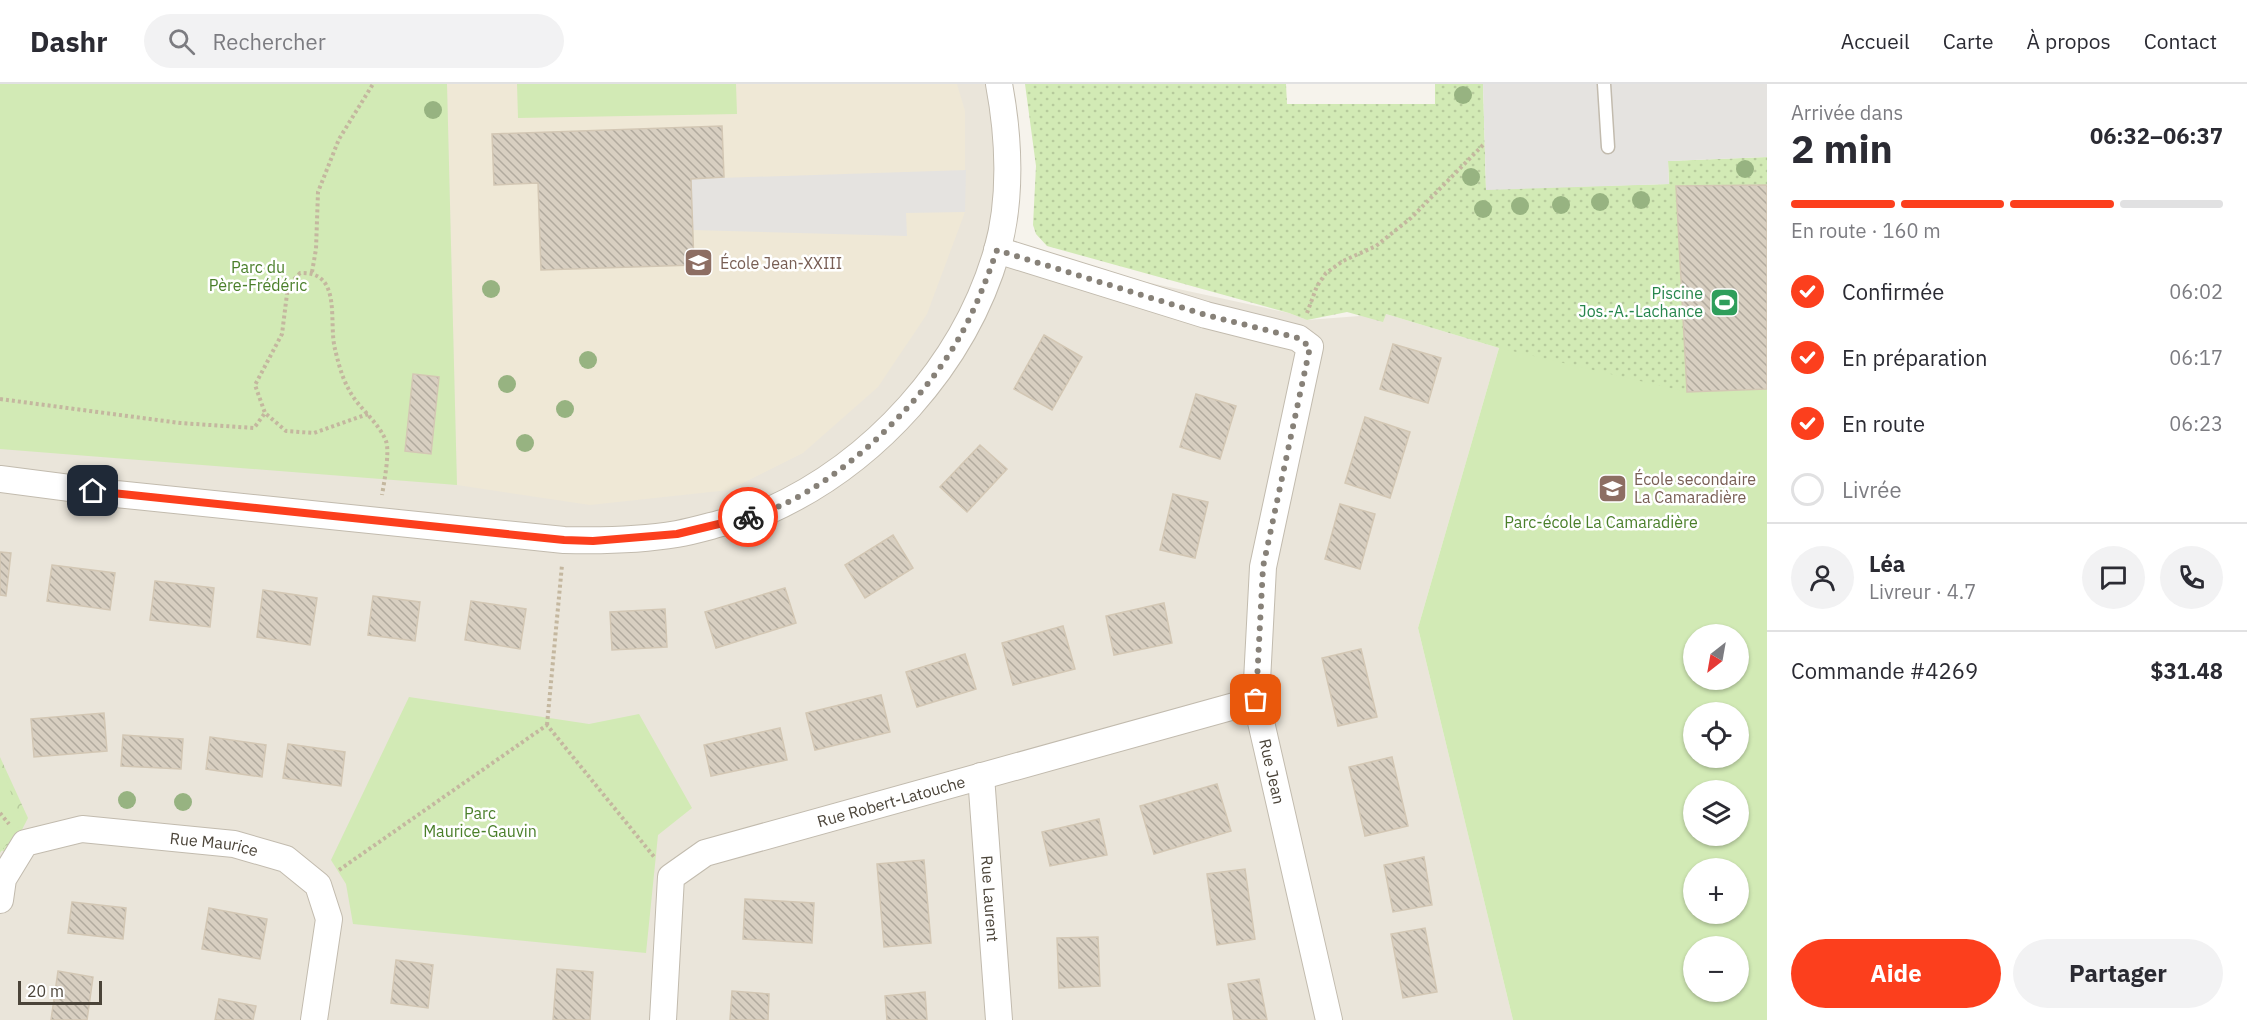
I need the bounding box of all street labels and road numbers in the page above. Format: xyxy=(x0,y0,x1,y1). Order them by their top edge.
street label: Rue Jean xyxy=(1255,737,1289,806)
street label: Rue Robert-Latouche xyxy=(815,771,968,831)
street label: Rue Maurice xyxy=(169,828,261,861)
street label: Rue Laurent xyxy=(977,855,1003,943)

